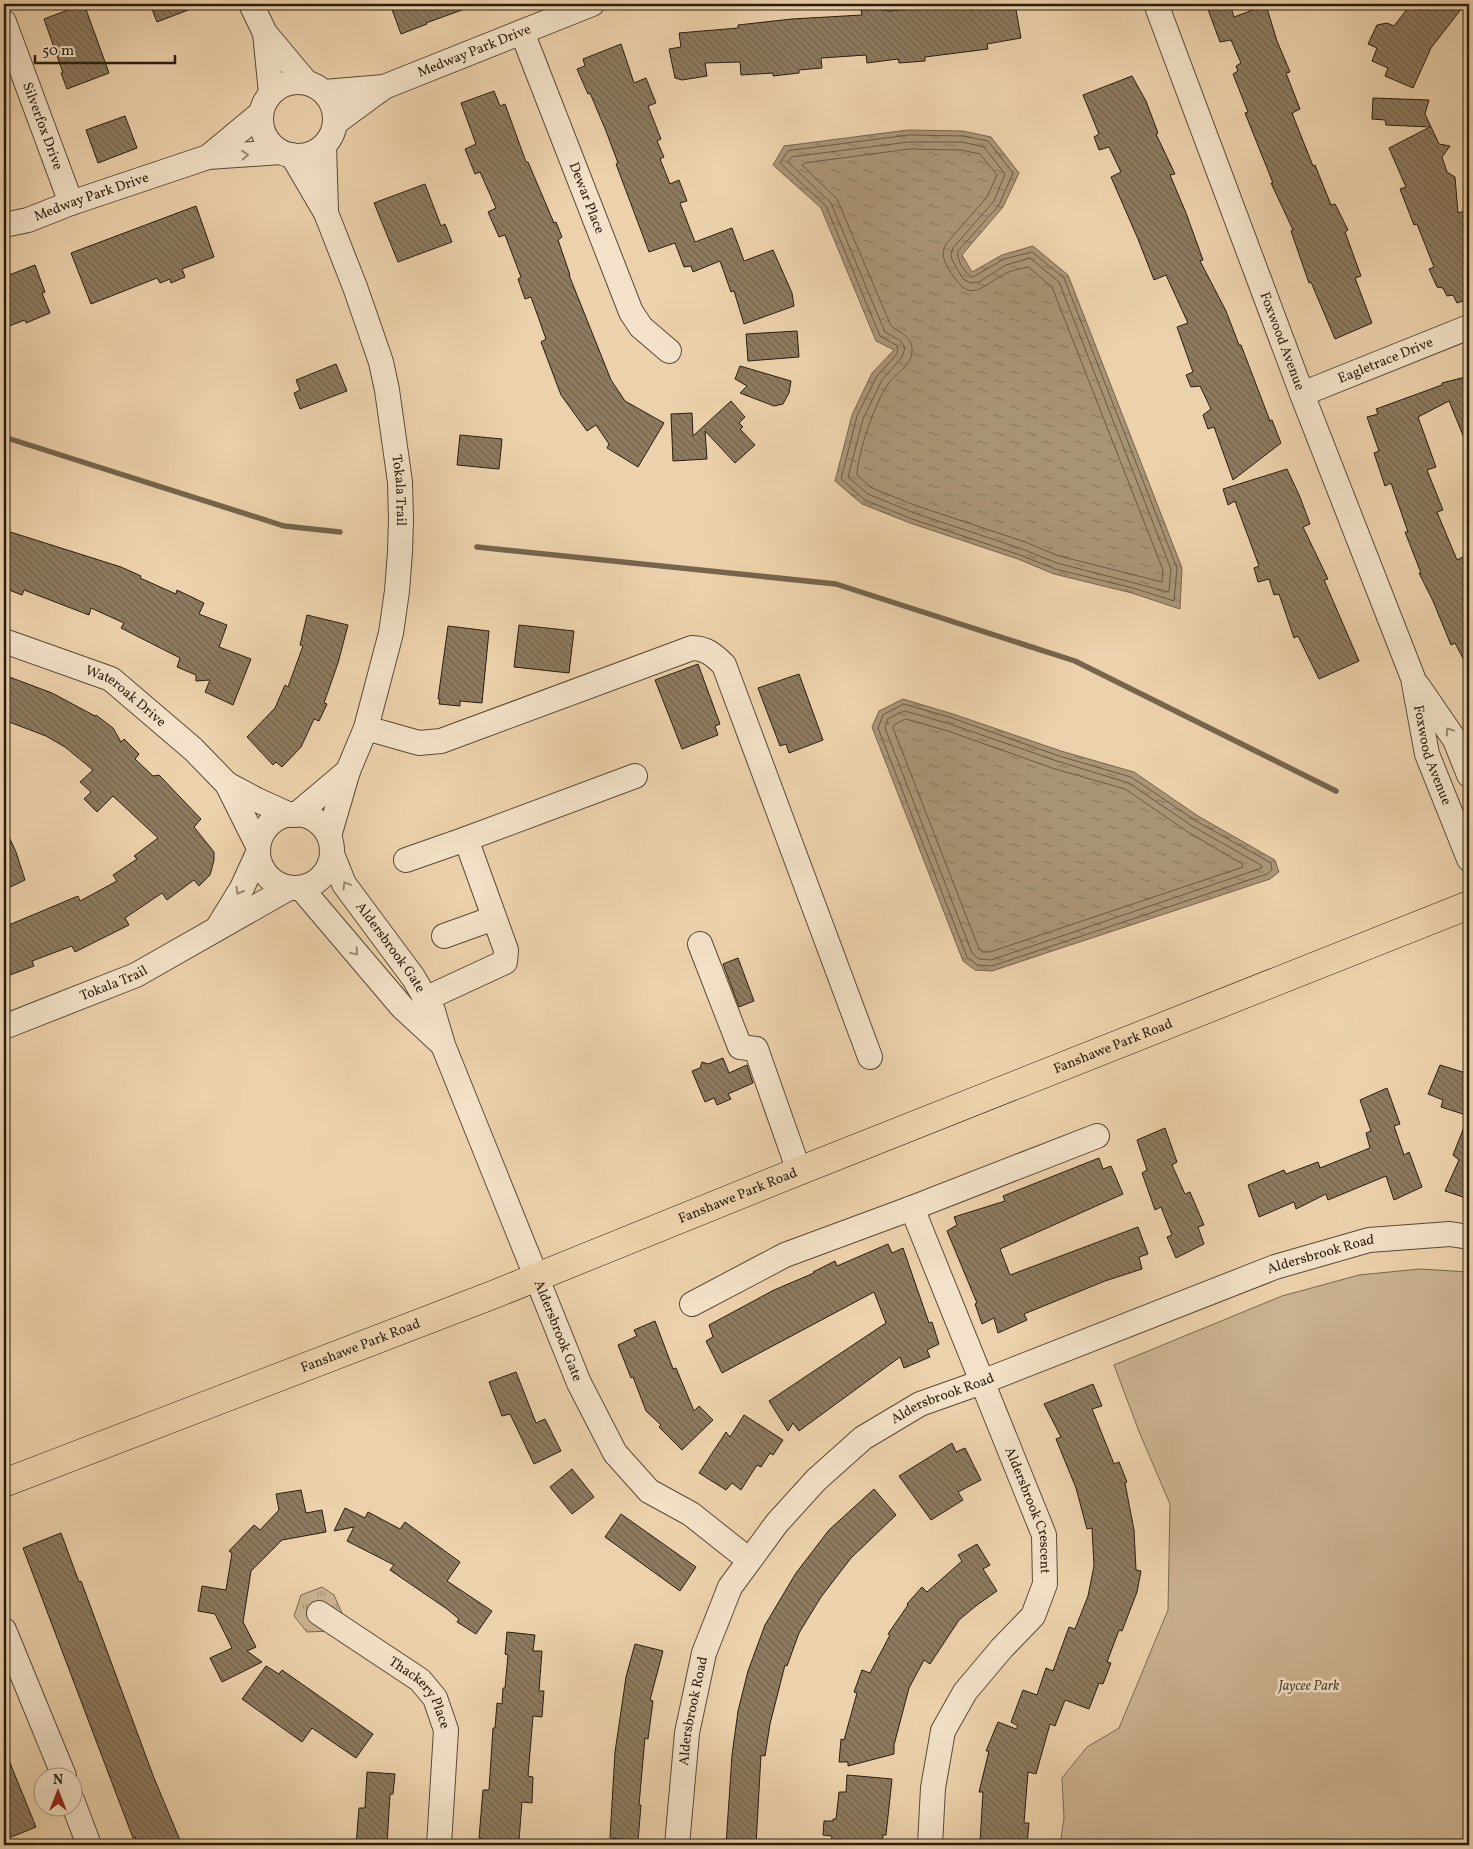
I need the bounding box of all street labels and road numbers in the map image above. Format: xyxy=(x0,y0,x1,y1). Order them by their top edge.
street label: Medway Park Drive xyxy=(415,20,534,82)
street label: Silverfox Drive xyxy=(18,80,68,173)
street label: Dewar Place xyxy=(564,159,609,237)
street label: Medway Park Drive xyxy=(31,168,152,226)
street label: Foxwood Avenue xyxy=(1255,289,1309,393)
street label: Eagletrace Drive xyxy=(1335,333,1436,388)
street label: Tokala Trail xyxy=(387,453,411,526)
street label: Wateroak Drive xyxy=(83,661,170,732)
street label: Foxwood Avenue xyxy=(1409,704,1456,808)
street label: Aldersbrook Gate xyxy=(351,898,430,997)
street label: Tokala Trail xyxy=(77,961,151,1006)
street label: Fanshawe Park Road xyxy=(1051,1014,1176,1079)
street label: Fanshawe Park Road xyxy=(675,1163,800,1228)
street label: Aldersbrook Road xyxy=(1264,1230,1375,1279)
street label: Aldersbrook Gate xyxy=(529,1277,587,1385)
street label: Fanshawe Park Road xyxy=(298,1314,423,1377)
street label: Aldersbrook Road xyxy=(887,1369,997,1429)
street label: Aldersbrook Crescent xyxy=(1000,1444,1054,1574)
street label: Thackery Place xyxy=(385,1652,455,1732)
street label: Aldersbrook Road xyxy=(675,1655,713,1767)

